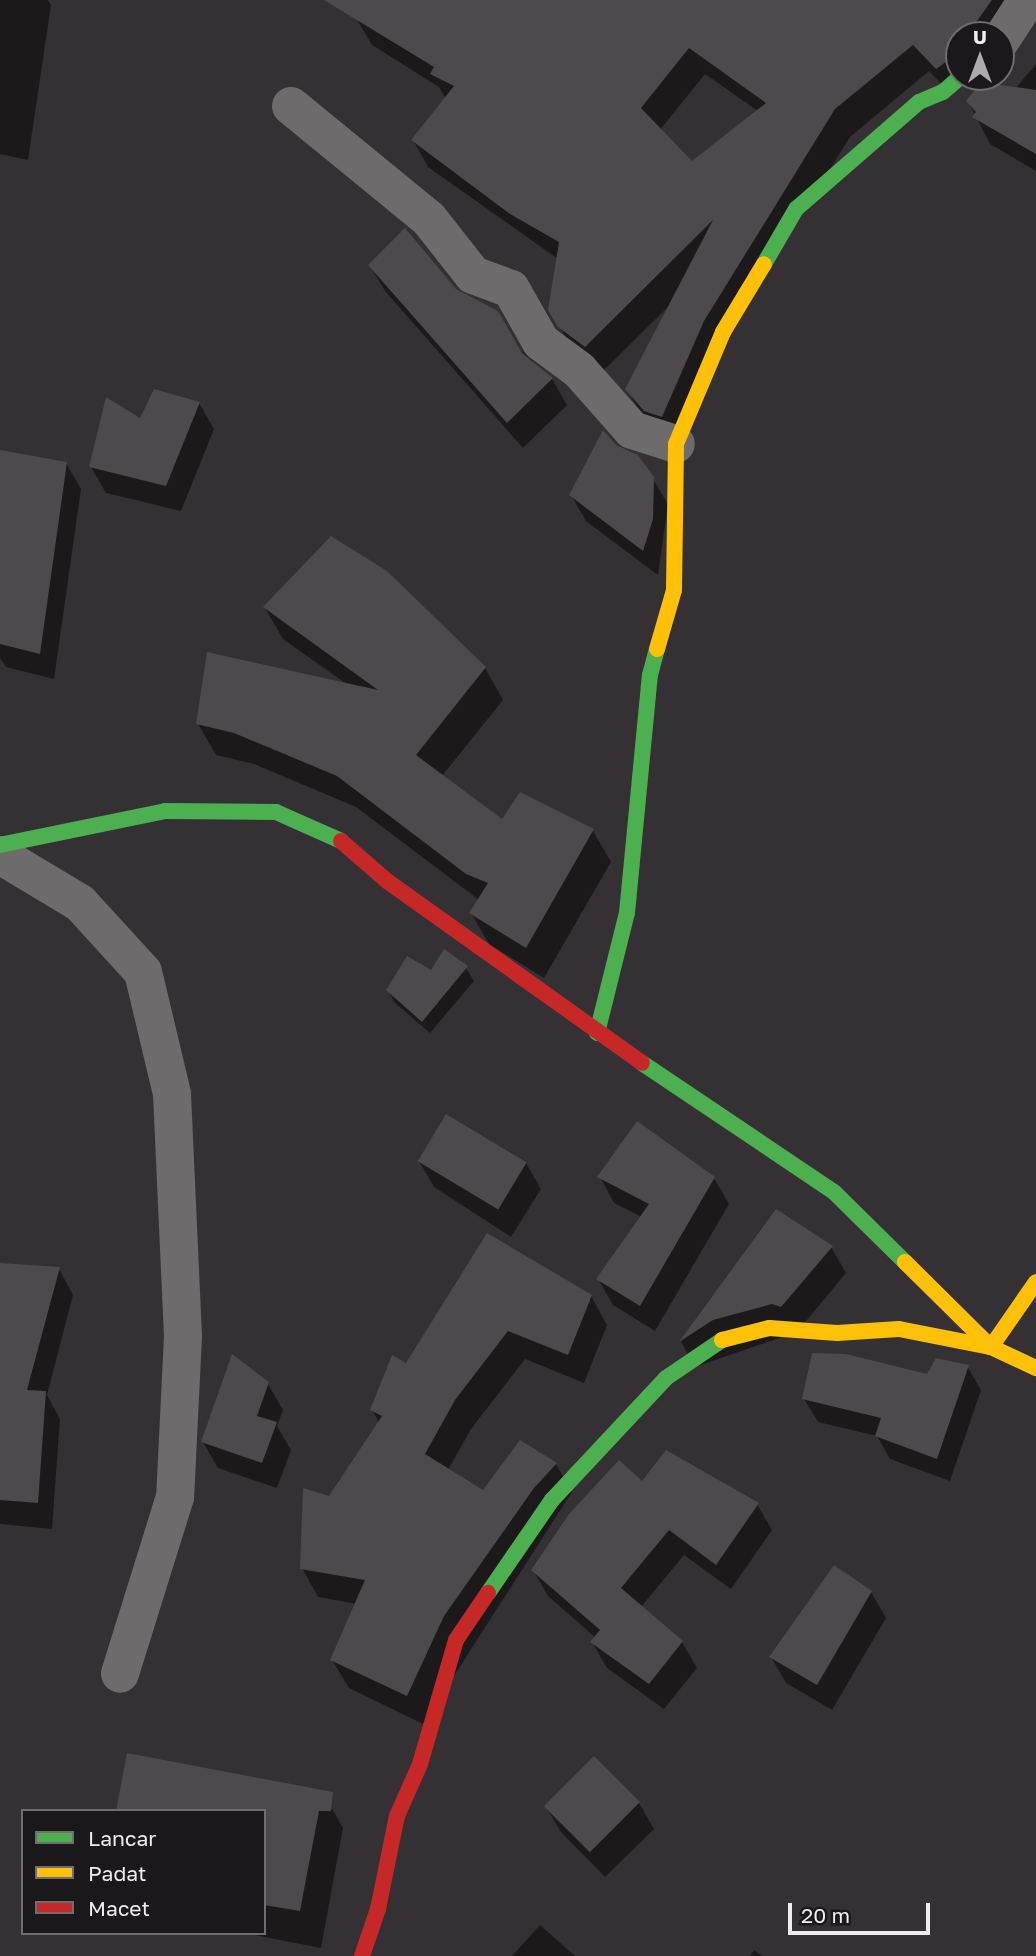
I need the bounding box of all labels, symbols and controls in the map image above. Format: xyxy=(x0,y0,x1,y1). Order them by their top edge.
north arrow xyxy=(945,21,1015,91)
text: U xyxy=(973,25,987,48)
legend xyxy=(21,1809,266,1935)
text: Lancar xyxy=(88,1825,156,1851)
text: Padat xyxy=(88,1860,146,1886)
scale bar xyxy=(791,1890,933,1934)
text: Macet xyxy=(88,1895,150,1921)
text: 20 m xyxy=(801,1902,850,1928)

